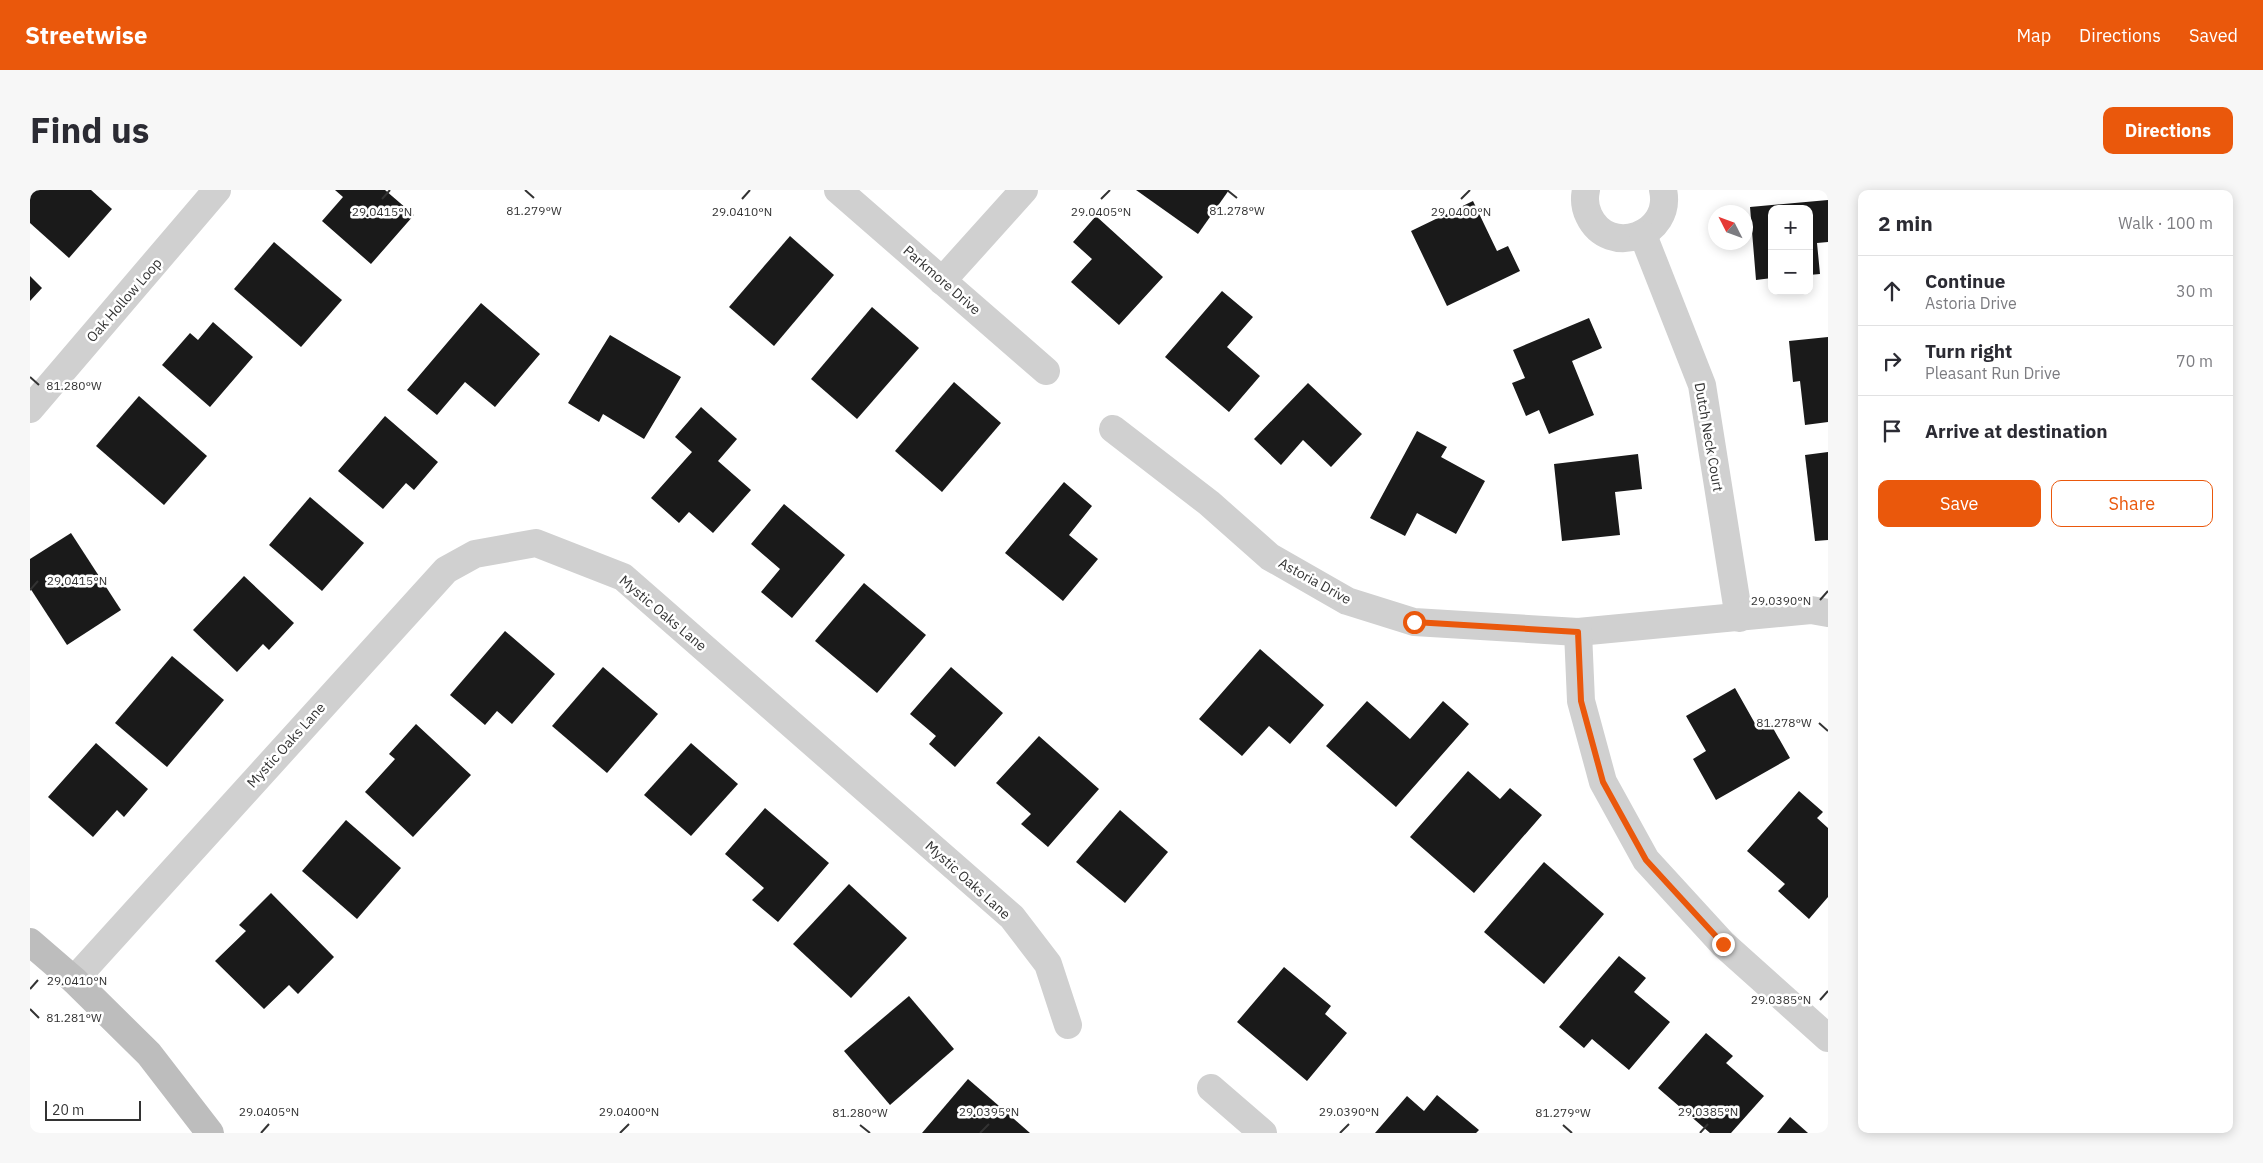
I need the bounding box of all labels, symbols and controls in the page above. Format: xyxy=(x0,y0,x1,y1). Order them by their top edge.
text: Streetwise xyxy=(25,19,147,51)
text: Map xyxy=(2016,24,2051,47)
text: Directions xyxy=(2079,24,2161,47)
text: Saved xyxy=(2189,24,2238,47)
text: Find us xyxy=(30,107,149,153)
button: Directions xyxy=(2103,107,2233,154)
text: 81.279°W xyxy=(506,203,562,218)
text: 81.278°W xyxy=(1209,203,1265,218)
text: 29.0415°N xyxy=(352,204,412,219)
text: 29.0410°N xyxy=(712,204,772,219)
text: 29.0405°N xyxy=(1071,204,1131,219)
text: 29.0400°N xyxy=(1431,204,1491,219)
north arrow xyxy=(1708,205,1753,250)
map controls xyxy=(1768,205,1813,295)
button: + xyxy=(1768,205,1813,250)
text: 2 min xyxy=(1878,209,1933,237)
text: Walk · 100 m xyxy=(2118,213,2213,233)
street label: Parkmore Drive xyxy=(900,241,985,319)
button: − xyxy=(1768,250,1813,295)
street label: Oak Hollow Loop xyxy=(82,254,166,346)
text: Continue xyxy=(1925,269,2005,293)
icon: ahead xyxy=(1878,277,1906,305)
text: 30 m xyxy=(2176,281,2213,301)
text: Astoria Drive xyxy=(1925,293,2017,313)
text: Turn right xyxy=(1925,339,2012,363)
icon: right xyxy=(1878,347,1906,375)
text: 70 m xyxy=(2176,351,2213,371)
text: Pleasant Run Drive xyxy=(1925,363,2061,383)
text: 81.280°W xyxy=(46,378,102,393)
street label: Dutch Neck Court xyxy=(1691,381,1727,493)
icon: arrive xyxy=(1878,417,1906,445)
text: Arrive at destination xyxy=(1925,419,2108,443)
button: Save xyxy=(1878,480,2041,527)
button: Share xyxy=(2051,480,2213,527)
street label: Astoria Drive xyxy=(1276,554,1355,608)
street label: Mystic Oaks Lane xyxy=(616,571,711,655)
text: 29.0415°N xyxy=(47,573,107,588)
text: 29.0390°N xyxy=(1751,593,1811,608)
route start xyxy=(1403,611,1426,634)
street label: Mystic Oaks Lane xyxy=(243,698,329,791)
text: 81.278°W xyxy=(1756,715,1812,730)
street label: Mystic Oaks Lane xyxy=(922,837,1015,923)
route end xyxy=(1712,933,1735,956)
text: 29.0410°N xyxy=(47,973,107,988)
text: 29.0385°N xyxy=(1751,992,1811,1007)
text: 81.281°W xyxy=(46,1010,102,1025)
scale bar xyxy=(45,1098,141,1121)
text: 20 m xyxy=(52,1101,84,1119)
text: 29.0405°N xyxy=(239,1104,299,1119)
text: 29.0400°N xyxy=(599,1104,659,1119)
text: 29.0395°N xyxy=(959,1104,1019,1119)
text: 29.0390°N xyxy=(1319,1104,1379,1119)
text: 29.0385°N xyxy=(1678,1104,1738,1119)
text: 81.280°W xyxy=(832,1105,888,1120)
text: 81.279°W xyxy=(1535,1105,1591,1120)

